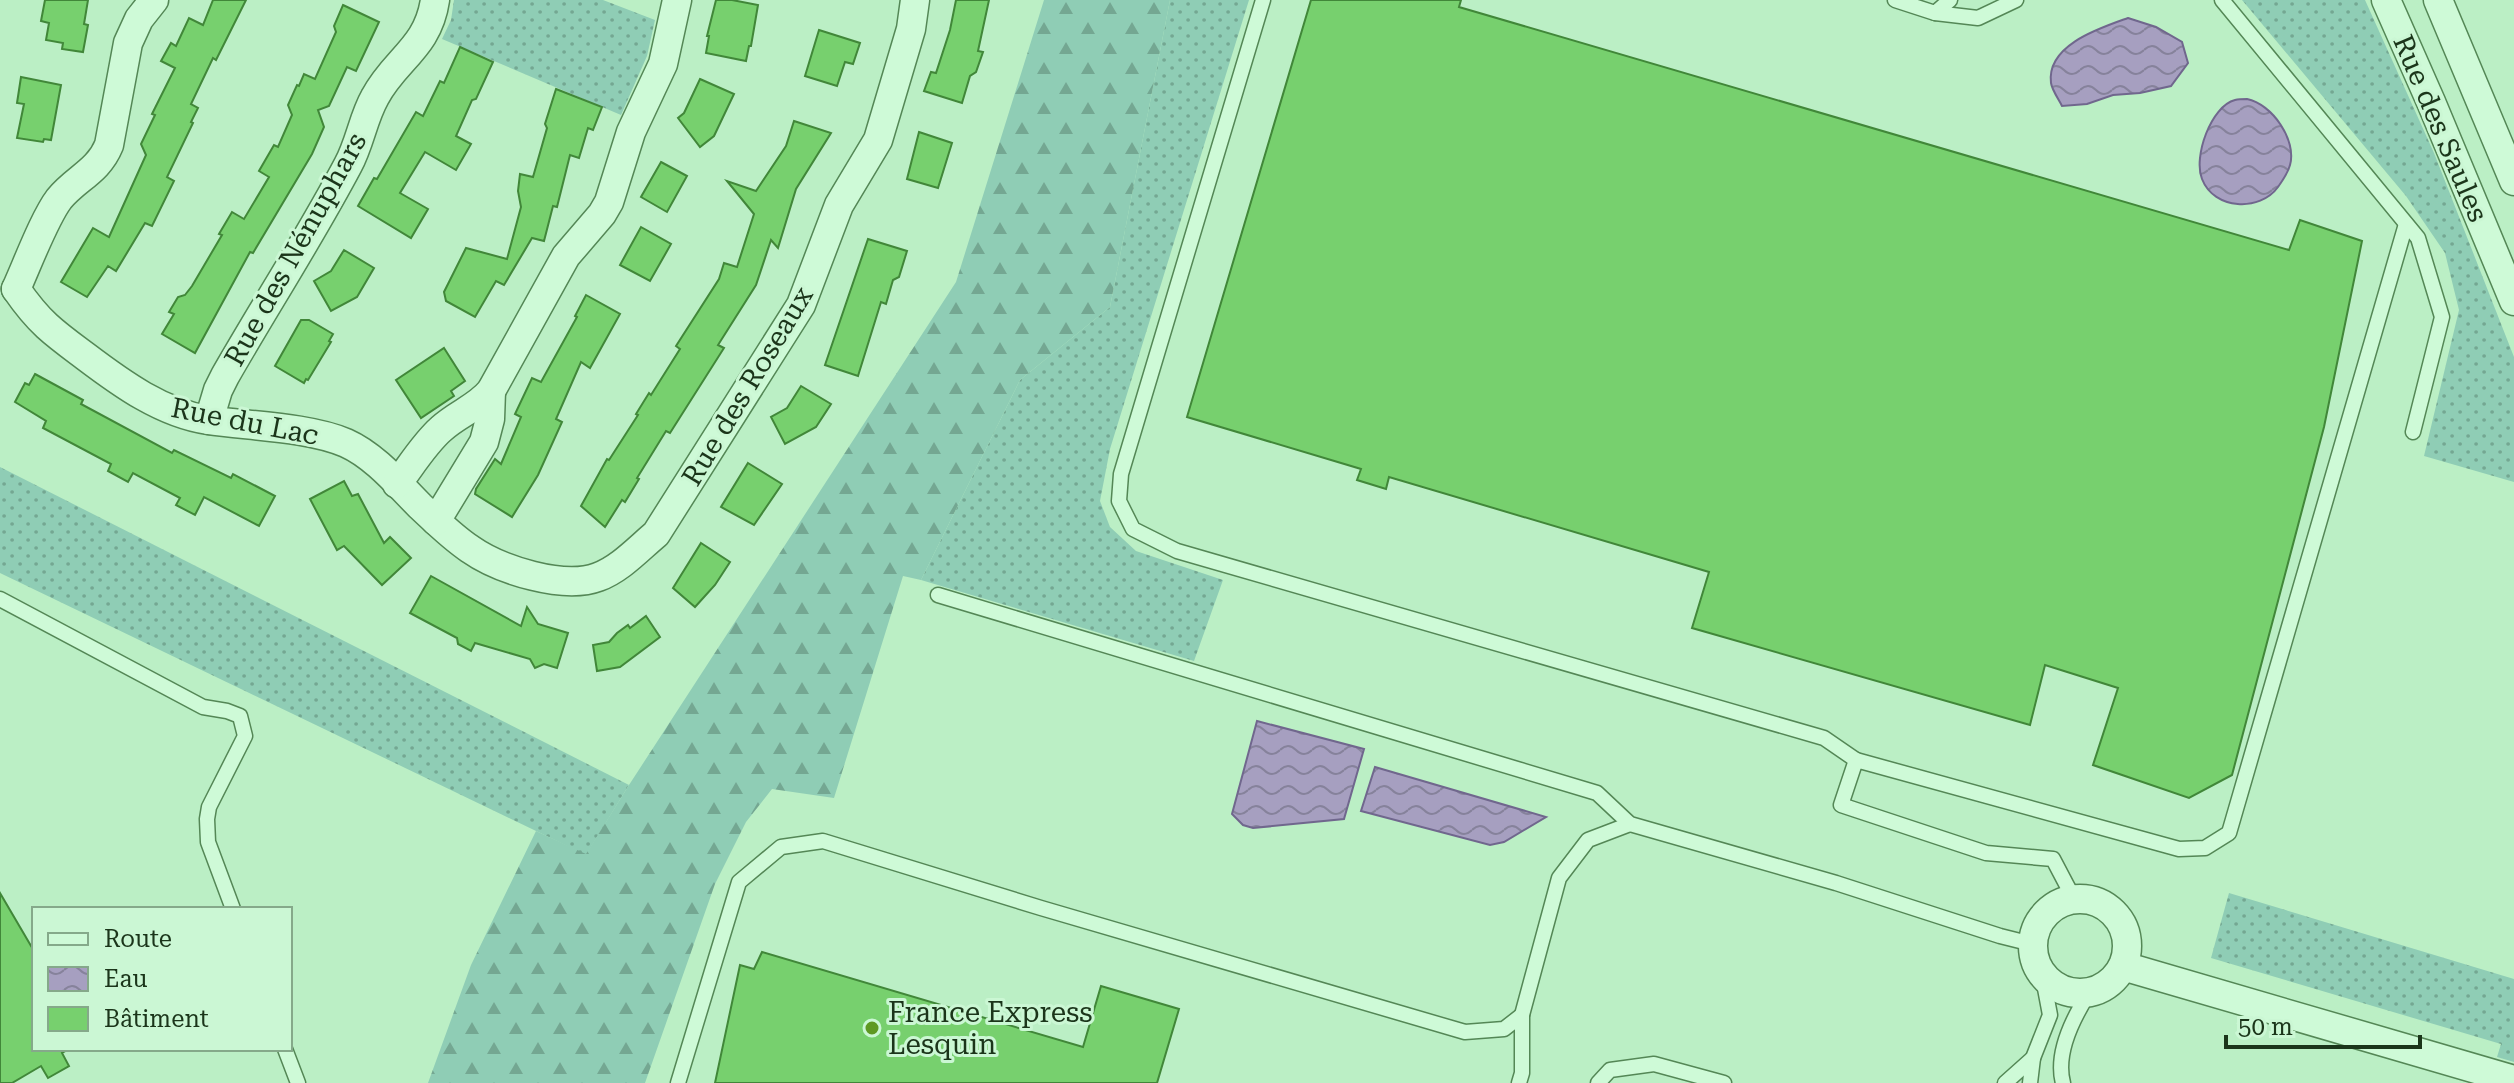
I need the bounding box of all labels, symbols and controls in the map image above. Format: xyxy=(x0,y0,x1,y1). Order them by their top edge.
street label: Rue des Saules xyxy=(2386,30,2495,227)
street label: Rue des Nénuphars xyxy=(218,127,373,372)
street label: Rue des Roseaux xyxy=(675,281,820,492)
street label: Rue du Lac xyxy=(168,391,321,452)
legend xyxy=(32,907,292,1051)
text: Route xyxy=(104,925,172,953)
text: Eau xyxy=(104,965,147,993)
place label: France Express Lesquin xyxy=(888,996,1093,1061)
scale bar xyxy=(2226,999,2420,1049)
text: Bâtiment xyxy=(104,1005,209,1033)
text: 50 m xyxy=(2238,1013,2293,1041)
marker: France Express Lesquin xyxy=(863,1019,881,1037)

